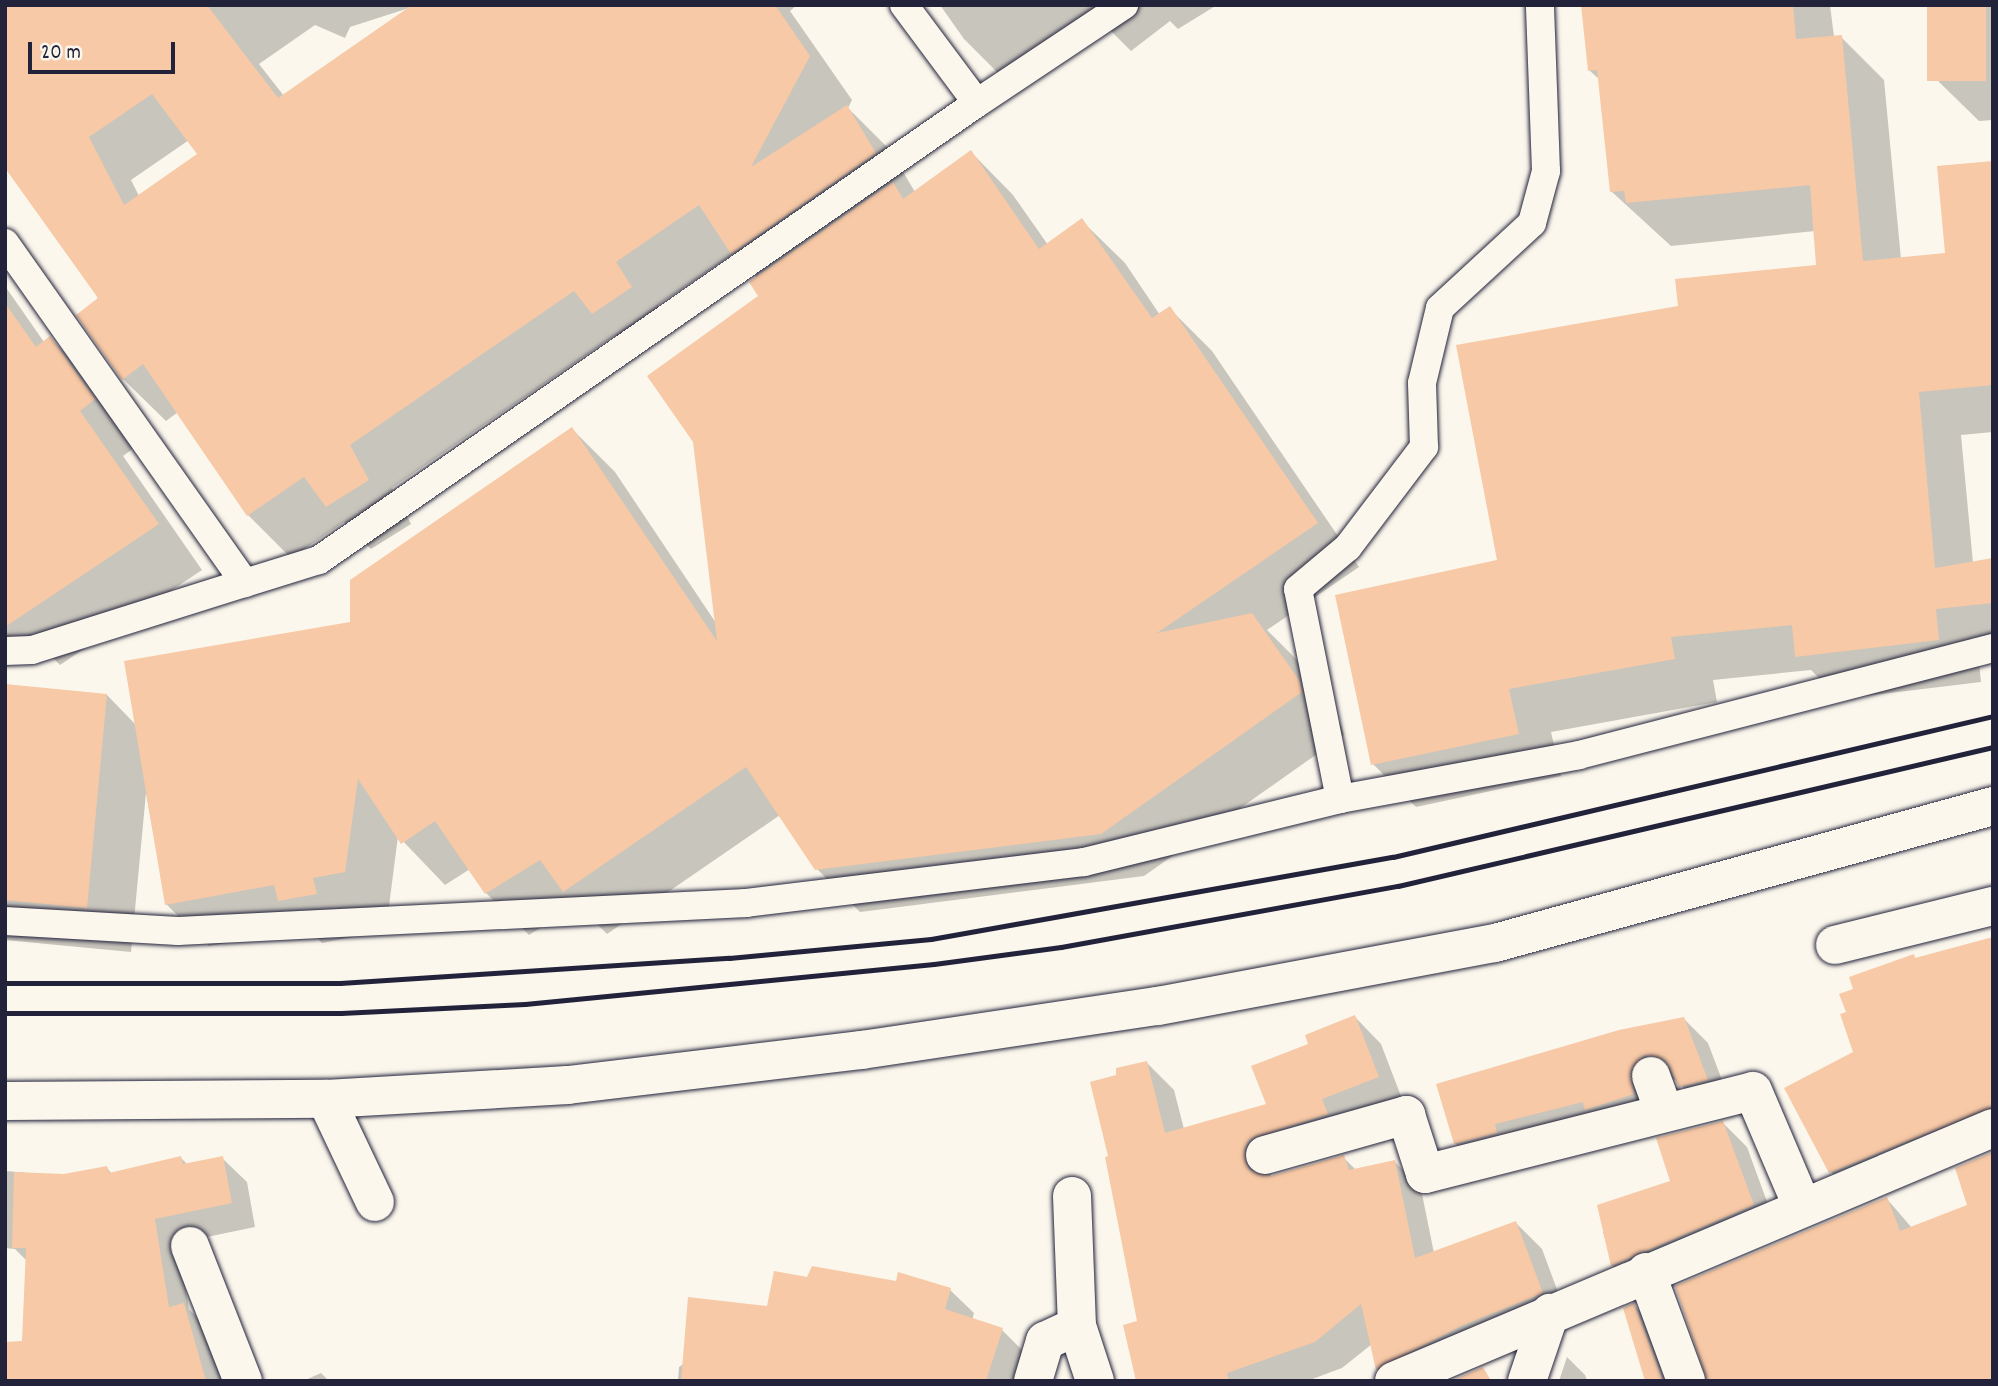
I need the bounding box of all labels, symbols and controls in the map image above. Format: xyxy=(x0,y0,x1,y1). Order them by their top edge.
scale bar xyxy=(32,28,178,72)
text: 20 m xyxy=(41,39,81,69)

